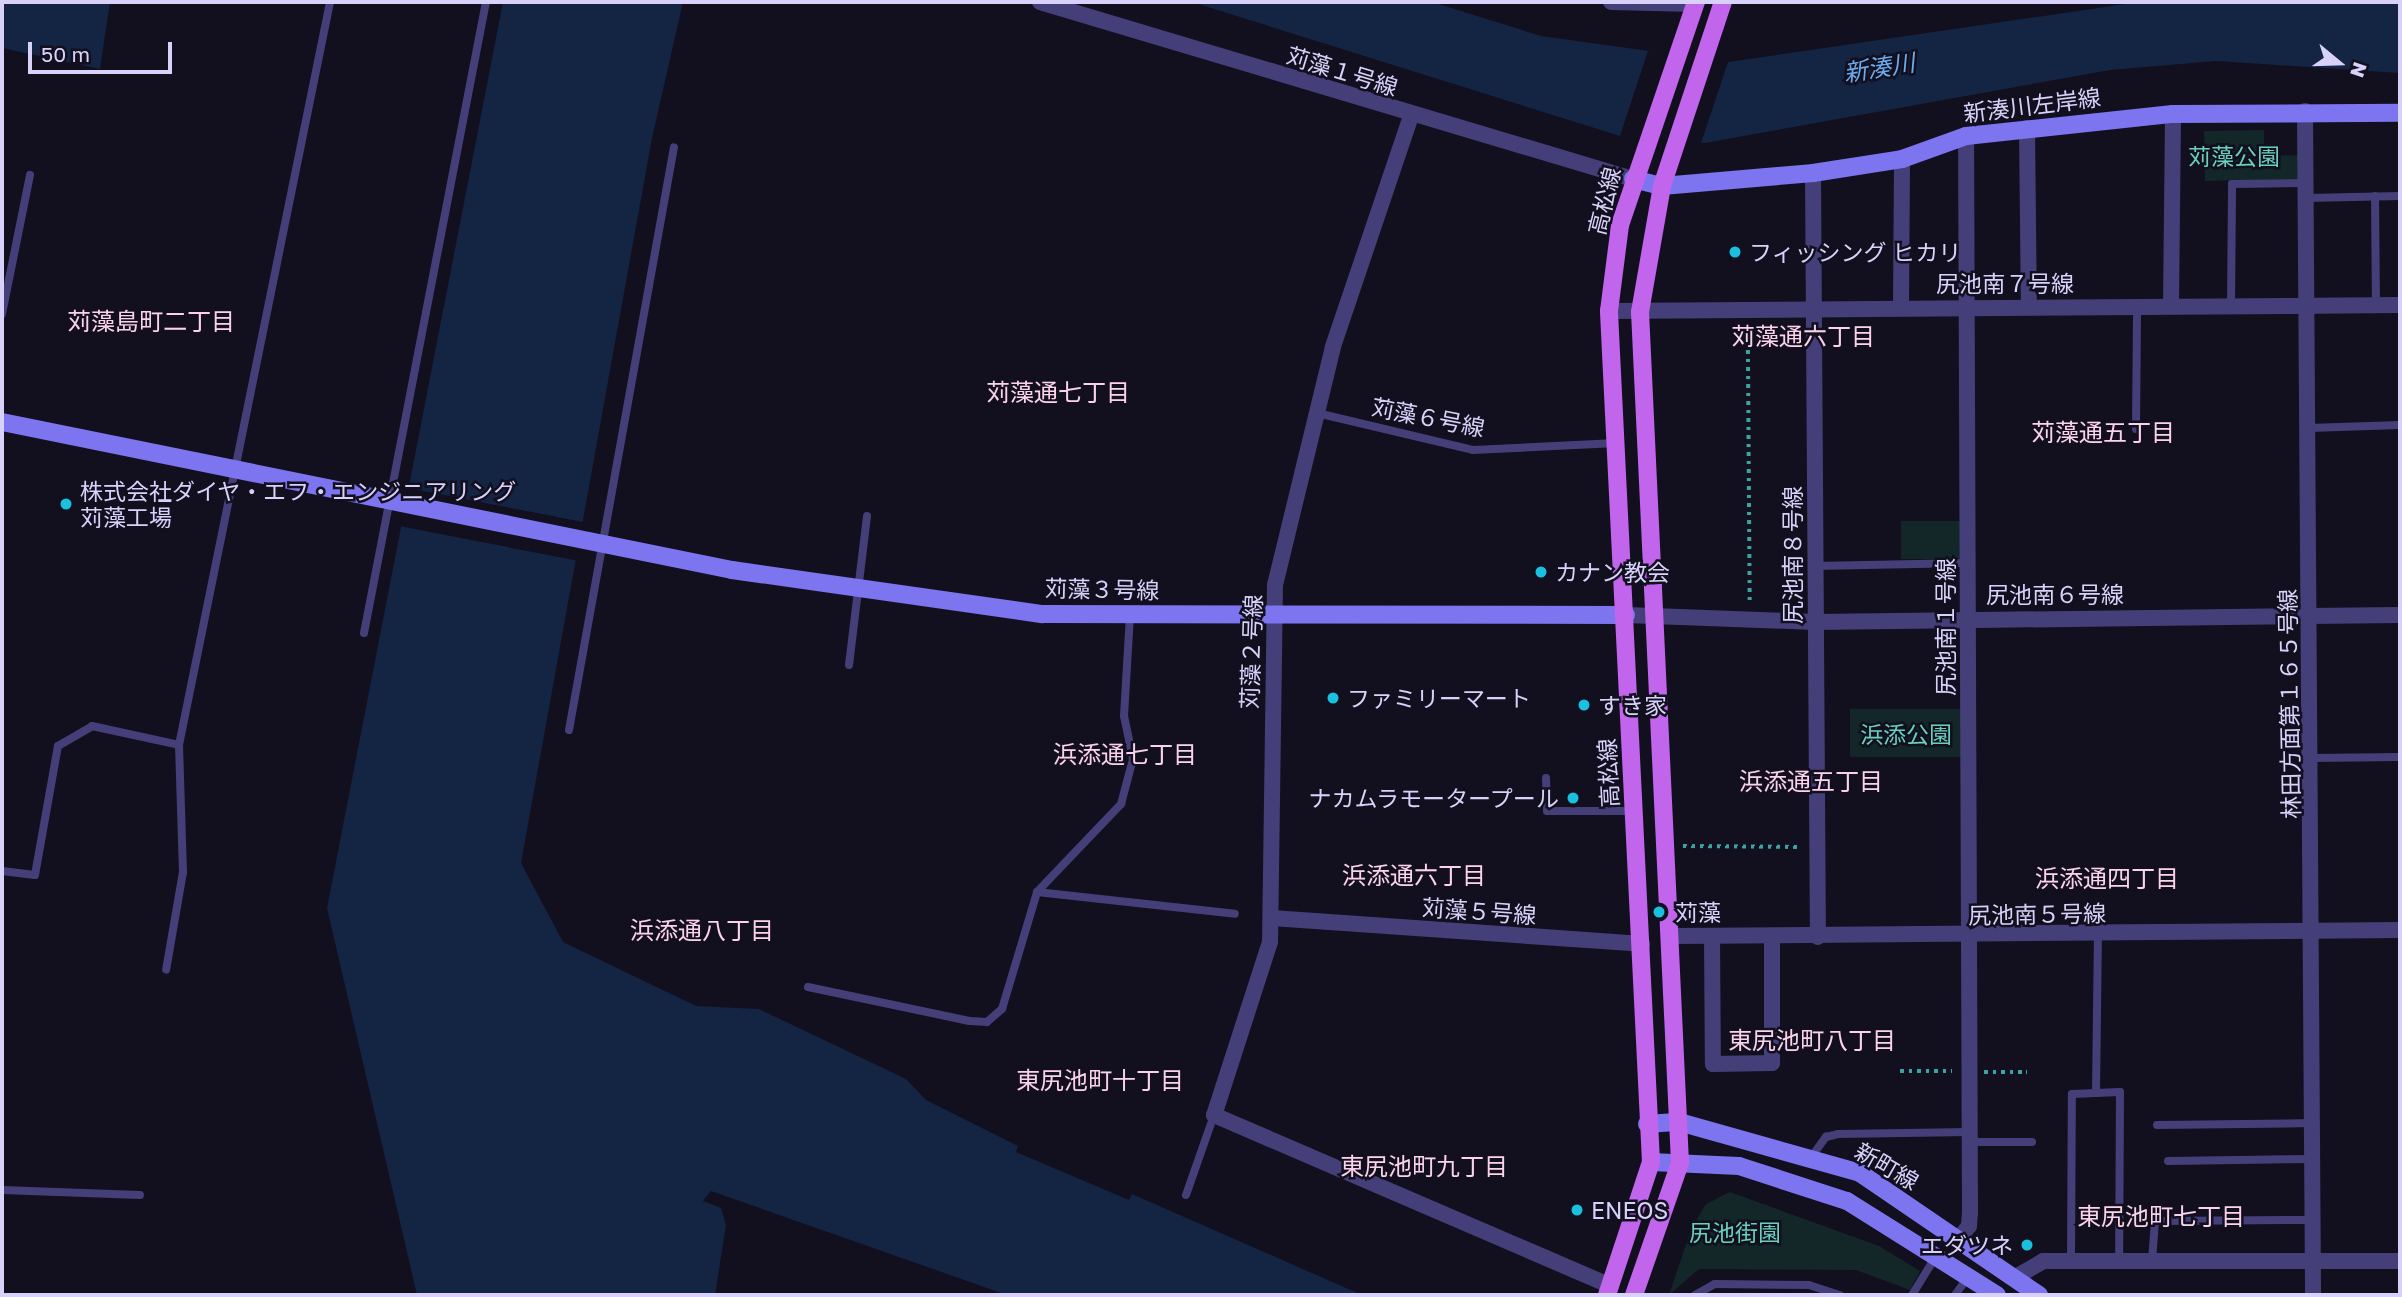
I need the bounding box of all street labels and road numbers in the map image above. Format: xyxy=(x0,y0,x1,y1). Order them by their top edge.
street label: 苅藻１号線 xyxy=(1283,41,1401,101)
street label: 新湊川左岸線 xyxy=(1962,83,2102,127)
street label: 高松線 xyxy=(1582,164,1626,238)
street label: 尻池南７号線 xyxy=(1936,269,2074,297)
street label: 苅藻６号線 xyxy=(1369,392,1487,442)
street label: 尻池南８号線 xyxy=(1778,486,1806,624)
street label: 尻池南１号線 xyxy=(1931,558,1959,696)
street label: 苅藻３号線 xyxy=(1044,574,1160,604)
street label: 尻池南６号線 xyxy=(1986,580,2124,608)
street label: 林田方面第１６５号線 xyxy=(2273,589,2305,819)
street label: 苅藻２号線 xyxy=(1235,594,1267,710)
street label: 高松線 xyxy=(1592,738,1624,808)
street label: 苅藻５号線 xyxy=(1421,893,1537,929)
street label: 尻池南５号線 xyxy=(1968,899,2106,929)
street label: 新町線 xyxy=(1850,1137,1924,1195)

